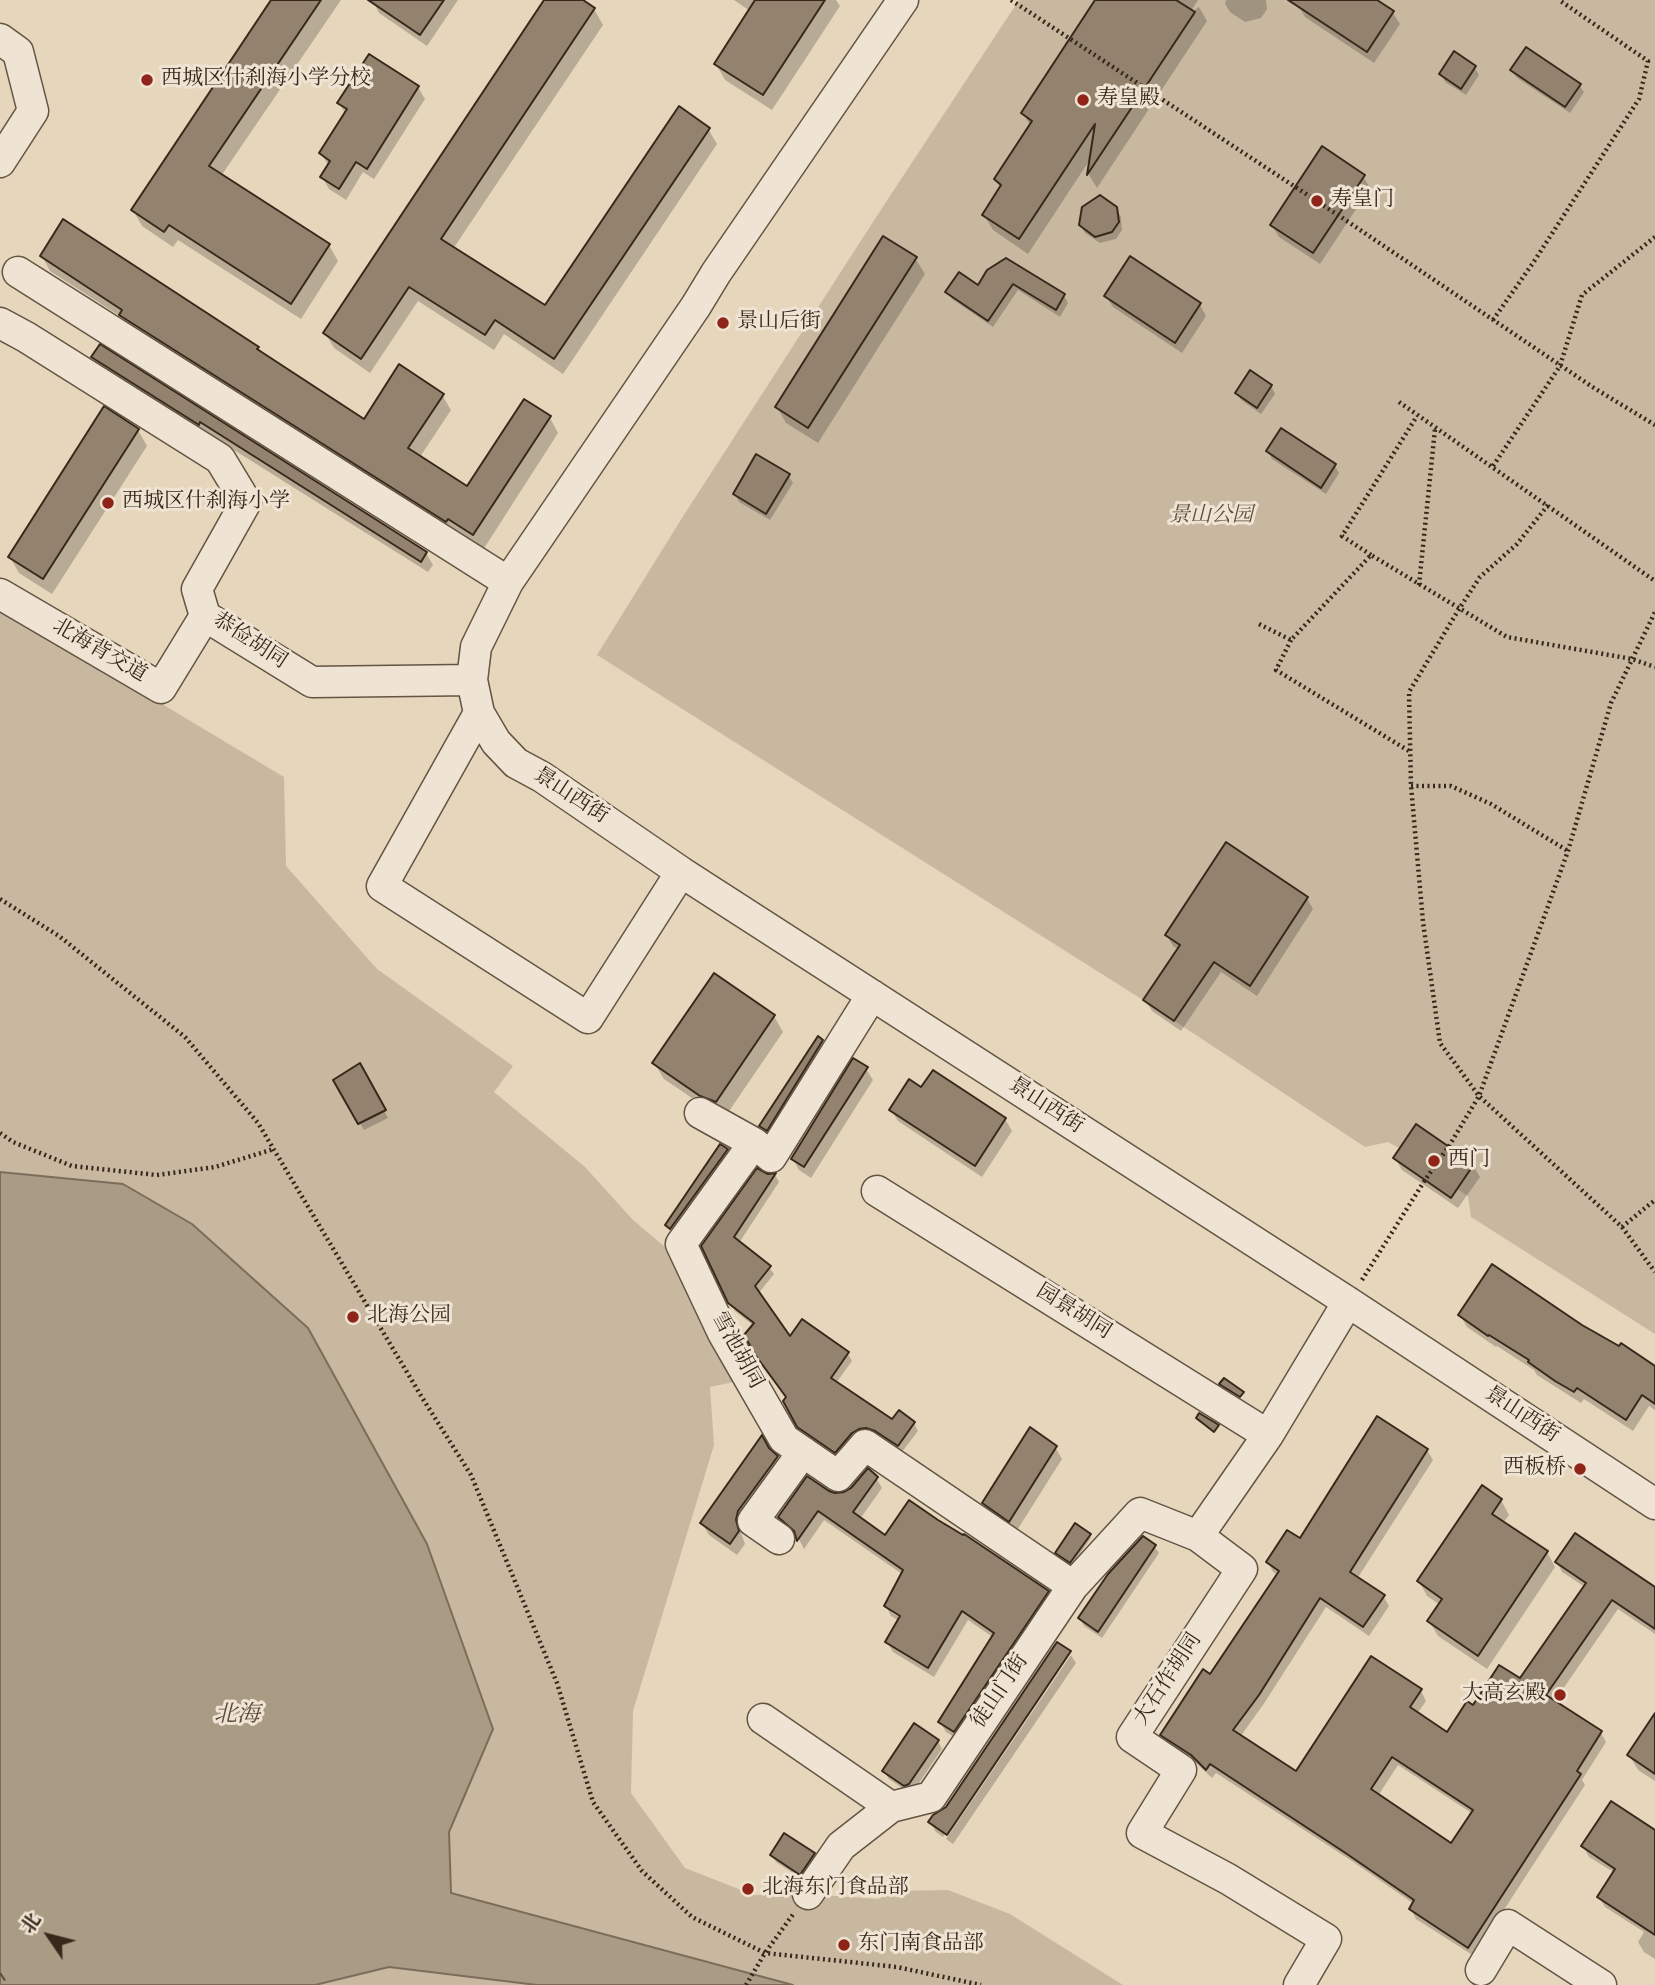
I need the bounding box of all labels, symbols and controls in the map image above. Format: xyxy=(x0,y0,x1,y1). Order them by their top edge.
place label: 西城区什刹海小学分校 xyxy=(161,67,371,93)
marker: 西城区什刹海小学分校 xyxy=(139,72,155,88)
place label: 寿皇殿 xyxy=(1097,87,1160,113)
marker: 寿皇殿 xyxy=(1075,92,1091,108)
place label: 寿皇门 xyxy=(1331,188,1394,214)
marker: 寿皇门 xyxy=(1309,193,1325,209)
place label: 景山后街 xyxy=(737,310,821,336)
marker: 景山后街 xyxy=(715,315,731,331)
place label: 西城区什刹海小学 xyxy=(122,490,290,516)
marker: 西城区什刹海小学 xyxy=(100,495,116,511)
park label: 景山公园 xyxy=(1169,504,1253,530)
street label: 恭俭胡同 xyxy=(207,609,291,675)
street label: 北海背交道 xyxy=(47,615,151,689)
street label: 景山西街 xyxy=(528,764,612,830)
street label: 景山西街 xyxy=(1003,1074,1087,1140)
place label: 西门 xyxy=(1448,1148,1490,1174)
marker: 西门 xyxy=(1426,1153,1442,1169)
street label: 园景胡同 xyxy=(1031,1280,1115,1346)
place label: 北海公园 xyxy=(367,1304,451,1330)
street label: 雪池胡同 xyxy=(705,1308,767,1394)
marker: 北海公园 xyxy=(345,1309,361,1325)
street label: 景山西街 xyxy=(1479,1383,1563,1449)
place label: 西板桥 xyxy=(1503,1456,1566,1482)
marker: 西板桥 xyxy=(1572,1461,1588,1477)
street label: 大石作胡同 xyxy=(1130,1629,1208,1731)
street label: 徒山门街 xyxy=(967,1650,1035,1734)
place label: 大高玄殿 xyxy=(1462,1682,1546,1708)
marker: 大高玄殿 xyxy=(1552,1687,1568,1703)
water label: 北海 xyxy=(214,1703,260,1731)
place label: 北海东门食品部 xyxy=(762,1876,909,1902)
marker: 北海东门食品部 xyxy=(740,1881,756,1897)
north arrow xyxy=(14,1901,84,1971)
text: 北 xyxy=(16,1909,48,1939)
place label: 东门南食品部 xyxy=(858,1932,984,1958)
marker: 东门南食品部 xyxy=(836,1937,852,1953)

